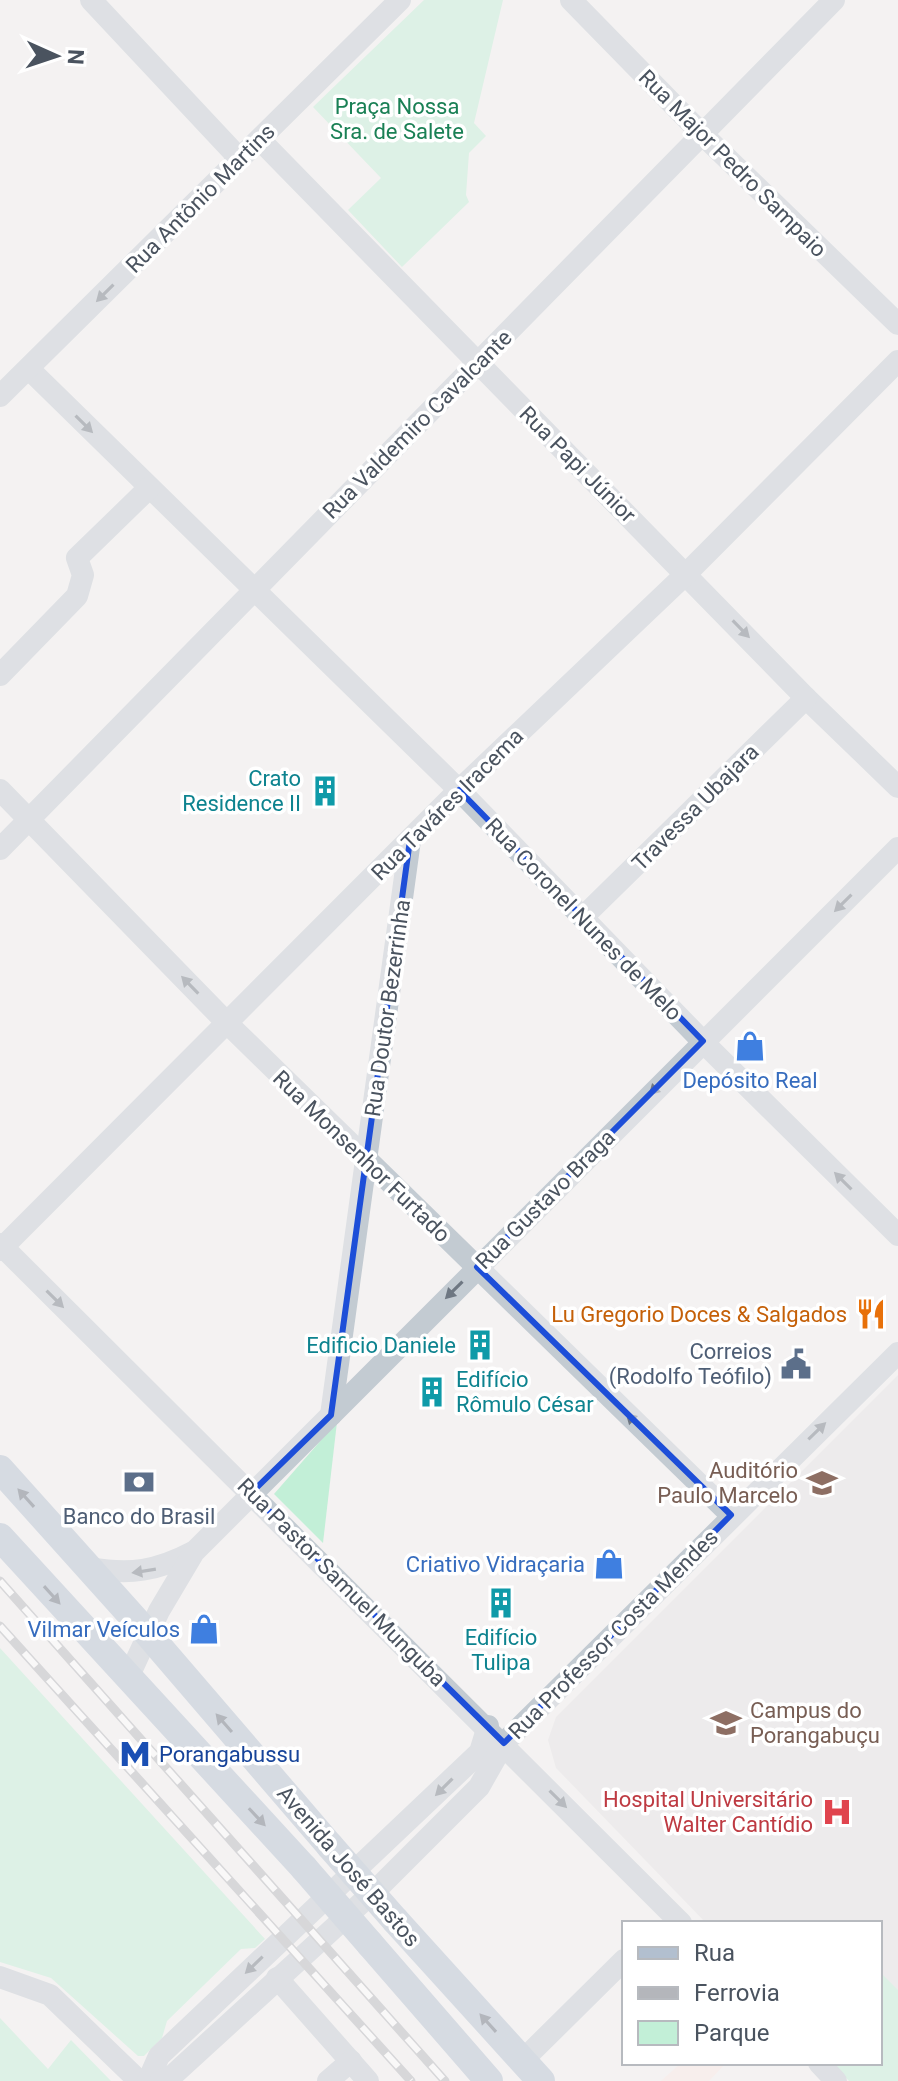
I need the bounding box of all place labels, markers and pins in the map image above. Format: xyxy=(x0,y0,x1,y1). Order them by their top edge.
place label: Crato Residence II xyxy=(182,766,301,816)
building icon: Crato Residence II xyxy=(308,774,342,808)
shop icon: Depósito Real xyxy=(733,1029,767,1063)
place label: Depósito Real xyxy=(682,1068,818,1093)
restaurant icon: Lu Gregorio Doces & Salgados xyxy=(854,1297,888,1331)
place label: Lu Gregorio Doces & Salgados xyxy=(551,1302,847,1327)
building icon: Edificio Daniele xyxy=(463,1328,497,1362)
place label: Edificio Daniele xyxy=(306,1333,456,1358)
place label: Correios (Rodolfo Teófilo) xyxy=(609,1339,772,1390)
public building icon: Correios (Rodolfo Teófilo) xyxy=(779,1347,813,1381)
place label: Edifício Rômulo César xyxy=(456,1367,594,1417)
building icon: Edifício Rômulo César xyxy=(415,1375,449,1409)
place label: Auditório Paulo Marcelo xyxy=(657,1458,798,1508)
bank icon: Banco do Brasil xyxy=(122,1465,156,1499)
school or university icon: Auditório Paulo Marcelo xyxy=(805,1466,839,1500)
place label: Banco do Brasil xyxy=(63,1504,215,1529)
shop icon: Criativo Vidraçaria xyxy=(592,1547,626,1581)
place label: Criativo Vidraçaria xyxy=(406,1552,585,1577)
building icon: Edifício Tulipa xyxy=(484,1586,518,1620)
shop icon: Vilmar Veículos xyxy=(187,1612,221,1646)
place label: Vilmar Veículos xyxy=(28,1617,180,1642)
place label: Edifício Tulipa xyxy=(465,1625,537,1675)
place label: Campus do Porangabuçu xyxy=(750,1698,880,1748)
school or university icon: Campus do Porangabuçu xyxy=(709,1706,743,1740)
metro station icon: Porangabussu xyxy=(118,1737,152,1771)
place label: Porangabussu xyxy=(159,1742,300,1767)
place label: Hospital Universitário Walter Cantídio xyxy=(603,1787,813,1837)
hospital icon: Hospital Universitário Walter Cantídio xyxy=(820,1795,854,1829)

